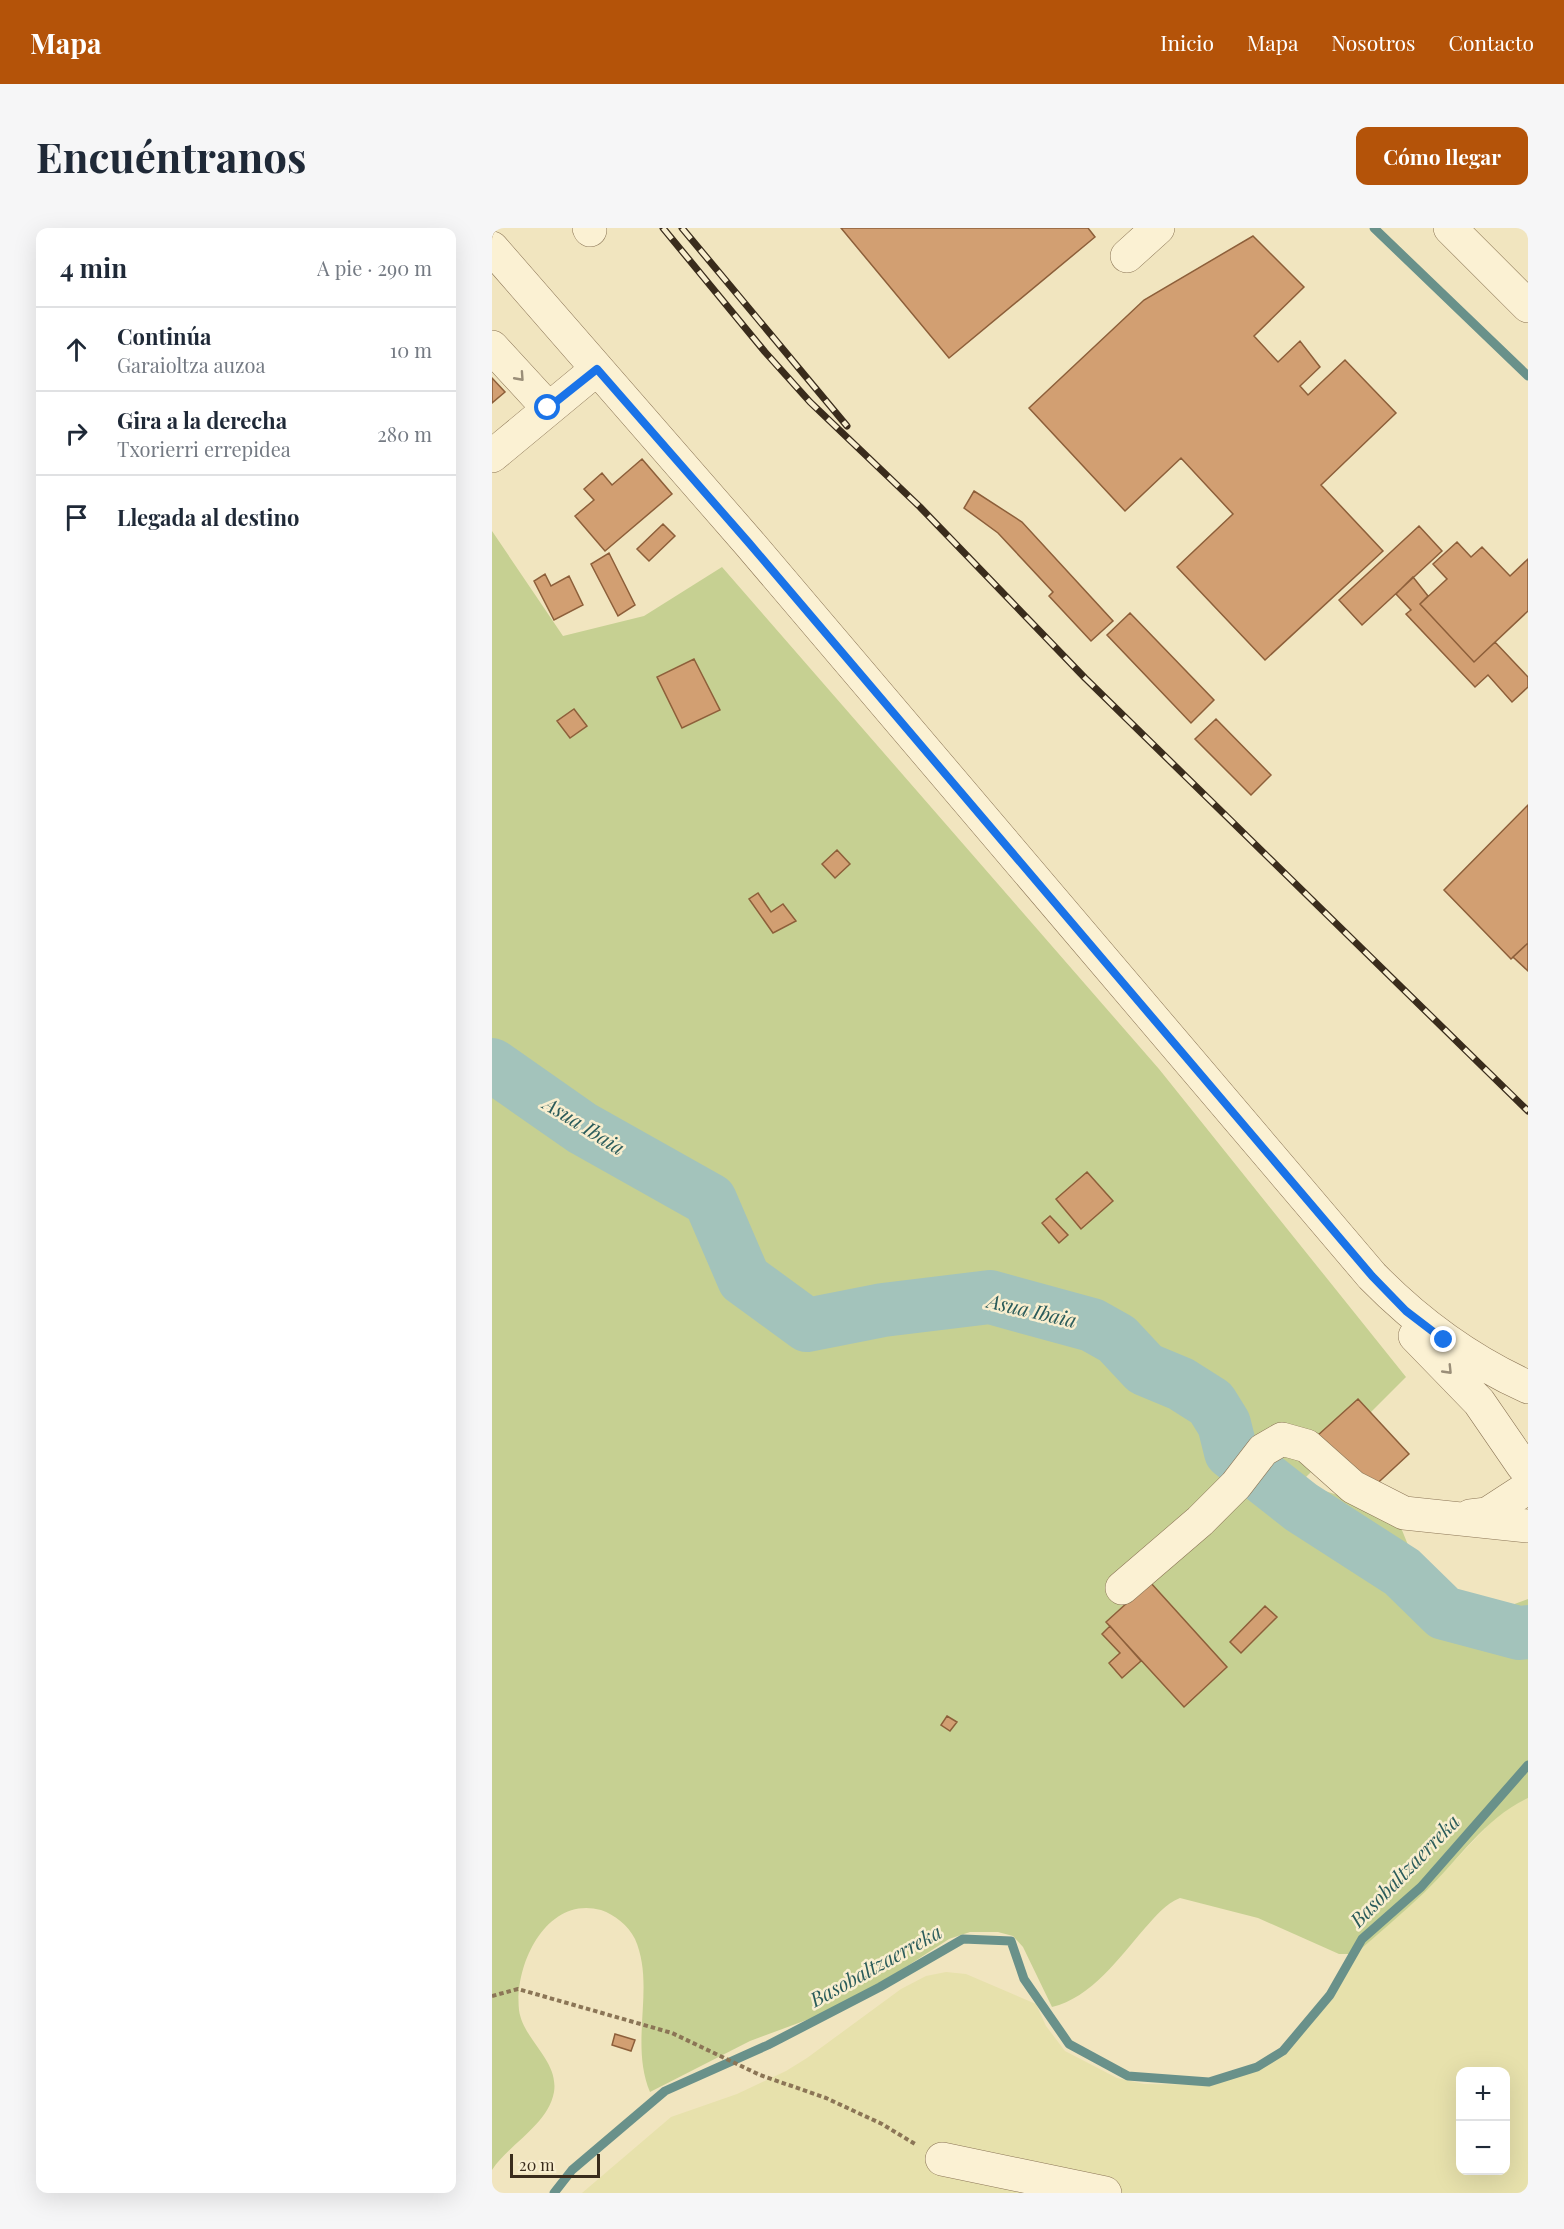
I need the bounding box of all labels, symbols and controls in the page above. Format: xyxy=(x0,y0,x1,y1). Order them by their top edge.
text: Mapa xyxy=(30,24,102,61)
text: Inicio xyxy=(1160,28,1214,56)
text: Mapa xyxy=(1247,28,1298,56)
text: Nosotros xyxy=(1331,28,1415,56)
text: Contacto xyxy=(1448,28,1534,56)
button: Cómo llegar xyxy=(1356,127,1528,185)
text: Encuéntranos xyxy=(36,128,306,184)
text: 4 min xyxy=(60,250,127,285)
text: A pie · 290 m xyxy=(317,254,432,281)
text: Continúa xyxy=(117,321,211,351)
icon: ahead xyxy=(60,333,93,366)
text: 10 m xyxy=(390,336,432,363)
text: Garaioltza auzoa xyxy=(117,351,265,378)
one-way arrow xyxy=(513,371,524,381)
route start xyxy=(534,394,560,420)
text: Gira a la derecha xyxy=(117,405,287,435)
icon: right xyxy=(60,417,93,450)
text: 280 m xyxy=(377,420,432,447)
text: Txorierri errepidea xyxy=(117,435,291,462)
icon: arrive xyxy=(60,501,93,534)
text: Llegada al destino xyxy=(117,502,299,532)
water label: Asua Ibaia xyxy=(537,1088,630,1160)
water label: Asua Ibaia xyxy=(983,1286,1080,1333)
route end xyxy=(1430,1326,1456,1352)
one-way arrow xyxy=(1441,1363,1452,1374)
water label: Basobaltzaerreka xyxy=(1342,1808,1465,1933)
water label: Basobaltzaerreka xyxy=(803,1917,946,2013)
map controls xyxy=(1456,2067,1510,2175)
button: + xyxy=(1456,2067,1510,2121)
button: − xyxy=(1456,2121,1510,2175)
scale bar xyxy=(510,2151,600,2178)
text: 20 m xyxy=(519,2154,554,2175)

